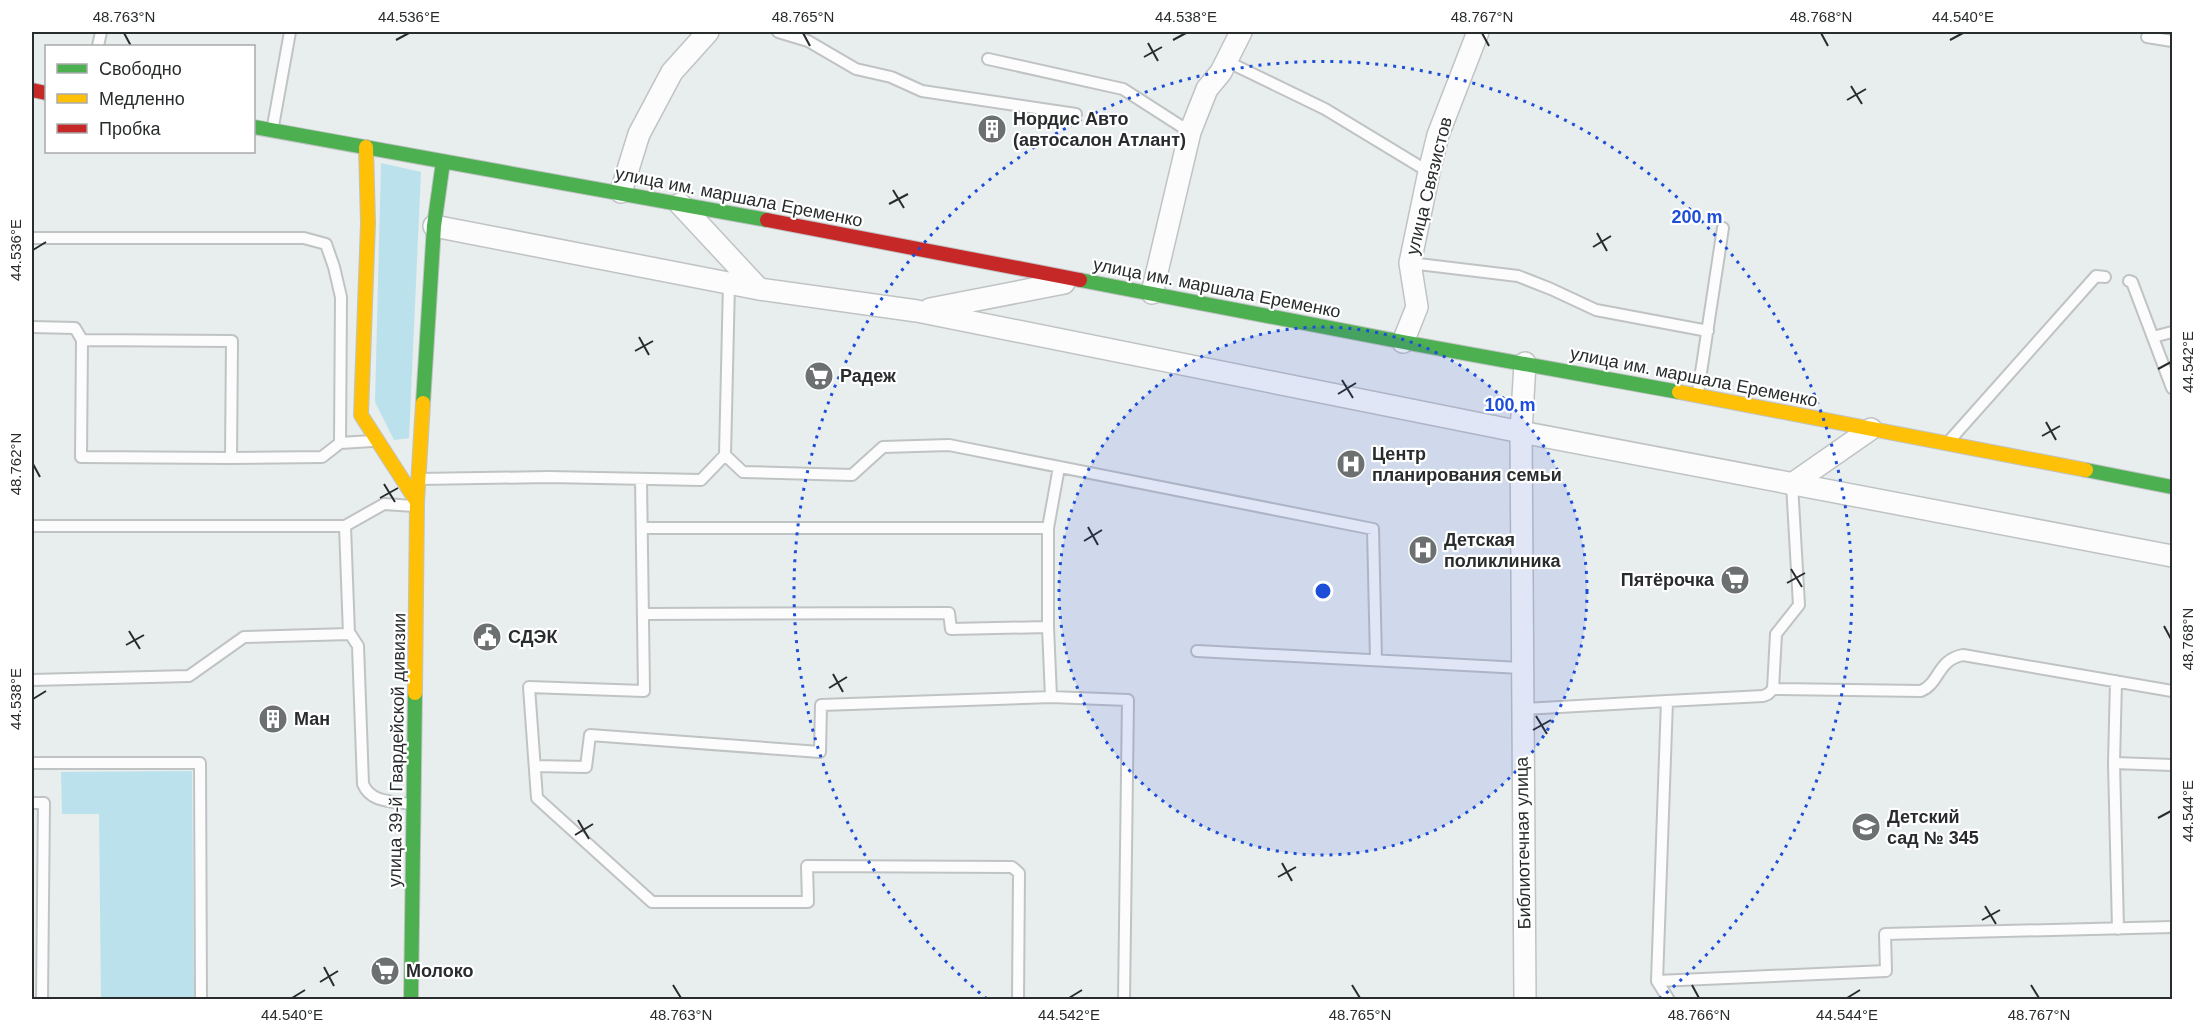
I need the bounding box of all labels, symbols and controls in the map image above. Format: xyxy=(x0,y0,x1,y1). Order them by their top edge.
text: 48.763°N xyxy=(93,8,155,25)
text: 44.536°E xyxy=(378,8,440,25)
text: 48.765°N xyxy=(772,8,834,25)
text: 44.538°E xyxy=(1155,8,1217,25)
text: 48.767°N xyxy=(1451,8,1513,25)
text: 48.768°N xyxy=(1790,8,1852,25)
text: 44.540°E xyxy=(1932,8,1994,25)
legend xyxy=(45,45,255,153)
text: Свободно xyxy=(99,59,182,79)
text: Медленно xyxy=(99,89,185,109)
place label: Нордис Авто (автосалон Атлант) xyxy=(1013,109,1186,150)
building icon: Нордис Авто (автосалон Атлант) xyxy=(976,113,1008,145)
street label: улица Связистов xyxy=(1402,115,1456,257)
text: Пробка xyxy=(99,119,162,139)
street label: улица им. маршала Еременко xyxy=(614,163,864,231)
text: 200 m xyxy=(1671,207,1723,227)
text: 44.536°E xyxy=(7,219,24,281)
street label: улица им. маршала Еременко xyxy=(1092,254,1342,322)
text: 44.542°E xyxy=(2179,331,2196,393)
street label: улица им. маршала Еременко xyxy=(1569,343,1819,411)
supermarket icon: Радеж xyxy=(803,360,835,392)
place label: Радеж xyxy=(840,366,896,386)
text: 100 m xyxy=(1484,395,1536,415)
text: 48.762°N xyxy=(7,433,24,495)
place label: Центр планирования семьи xyxy=(1372,444,1562,485)
hospital icon: Центр планирования семьи xyxy=(1335,448,1367,480)
place label: Детская поликлиника xyxy=(1444,530,1562,571)
hospital icon: Детская поликлиника xyxy=(1407,534,1439,566)
supermarket icon: Пятёрочка xyxy=(1719,564,1751,596)
place label: Пятёрочка xyxy=(1621,570,1715,590)
centre of rings xyxy=(1313,581,1333,601)
text: 48.768°N xyxy=(2179,608,2196,670)
street label: улица 39-й Гвардейской дивизии xyxy=(385,613,409,887)
public building icon: СДЭК xyxy=(471,621,503,653)
place label: СДЭК xyxy=(508,627,558,647)
text: 44.538°E xyxy=(7,668,24,730)
building icon: Ман xyxy=(257,703,289,735)
place label: Ман xyxy=(294,709,330,729)
street label: Библиотечная улица xyxy=(1511,756,1535,929)
text: 44.544°E xyxy=(2179,780,2196,842)
place label: Детский сад № 345 xyxy=(1887,807,1979,848)
school or university icon: Детский сад № 345 xyxy=(1850,811,1882,843)
supermarket icon: Молоко xyxy=(369,955,401,987)
place label: Молоко xyxy=(406,961,474,981)
text: 44.540°E xyxy=(261,1006,323,1023)
text: 48.763°N xyxy=(650,1006,712,1023)
text: 44.542°E xyxy=(1038,1006,1100,1023)
text: 48.765°N xyxy=(1329,1006,1391,1023)
text: 48.766°N xyxy=(1668,1006,1730,1023)
text: 44.544°E xyxy=(1816,1006,1878,1023)
text: 48.767°N xyxy=(2008,1006,2070,1023)

